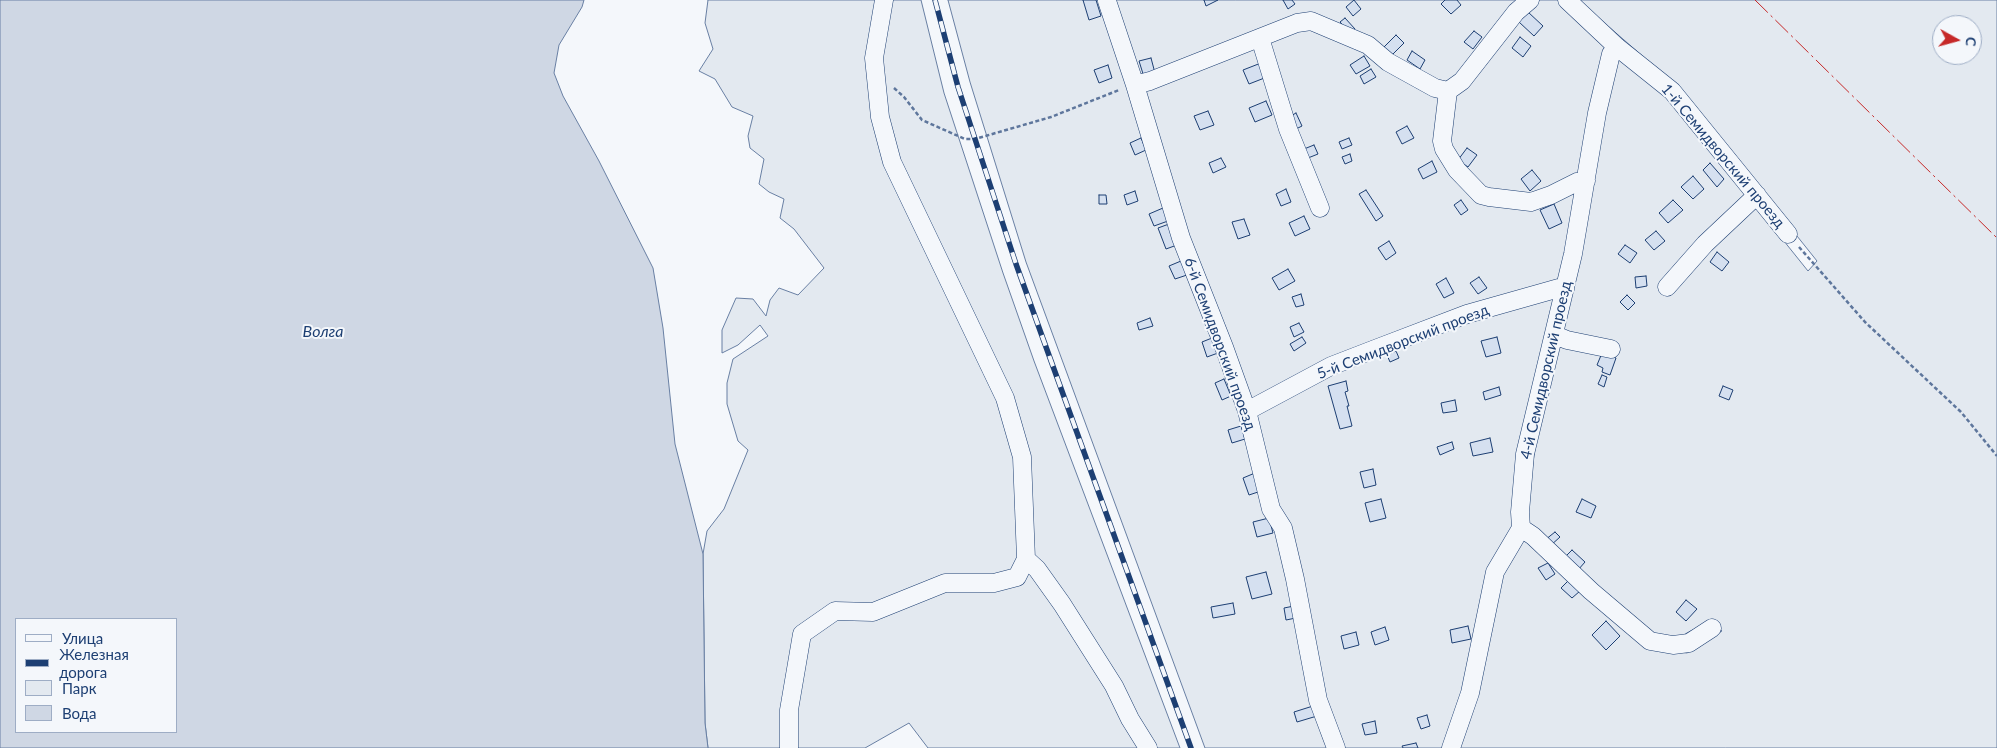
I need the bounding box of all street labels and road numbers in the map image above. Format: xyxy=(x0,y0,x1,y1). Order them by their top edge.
street label: 1-й Семидворский проезд xyxy=(1657,80,1789,232)
street label: 6-й Семидворский проезд xyxy=(1180,255,1260,433)
street label: 4-й Семидворский проезд xyxy=(1517,279,1575,461)
street label: 5-й Семидворский проезд xyxy=(1315,301,1491,383)

